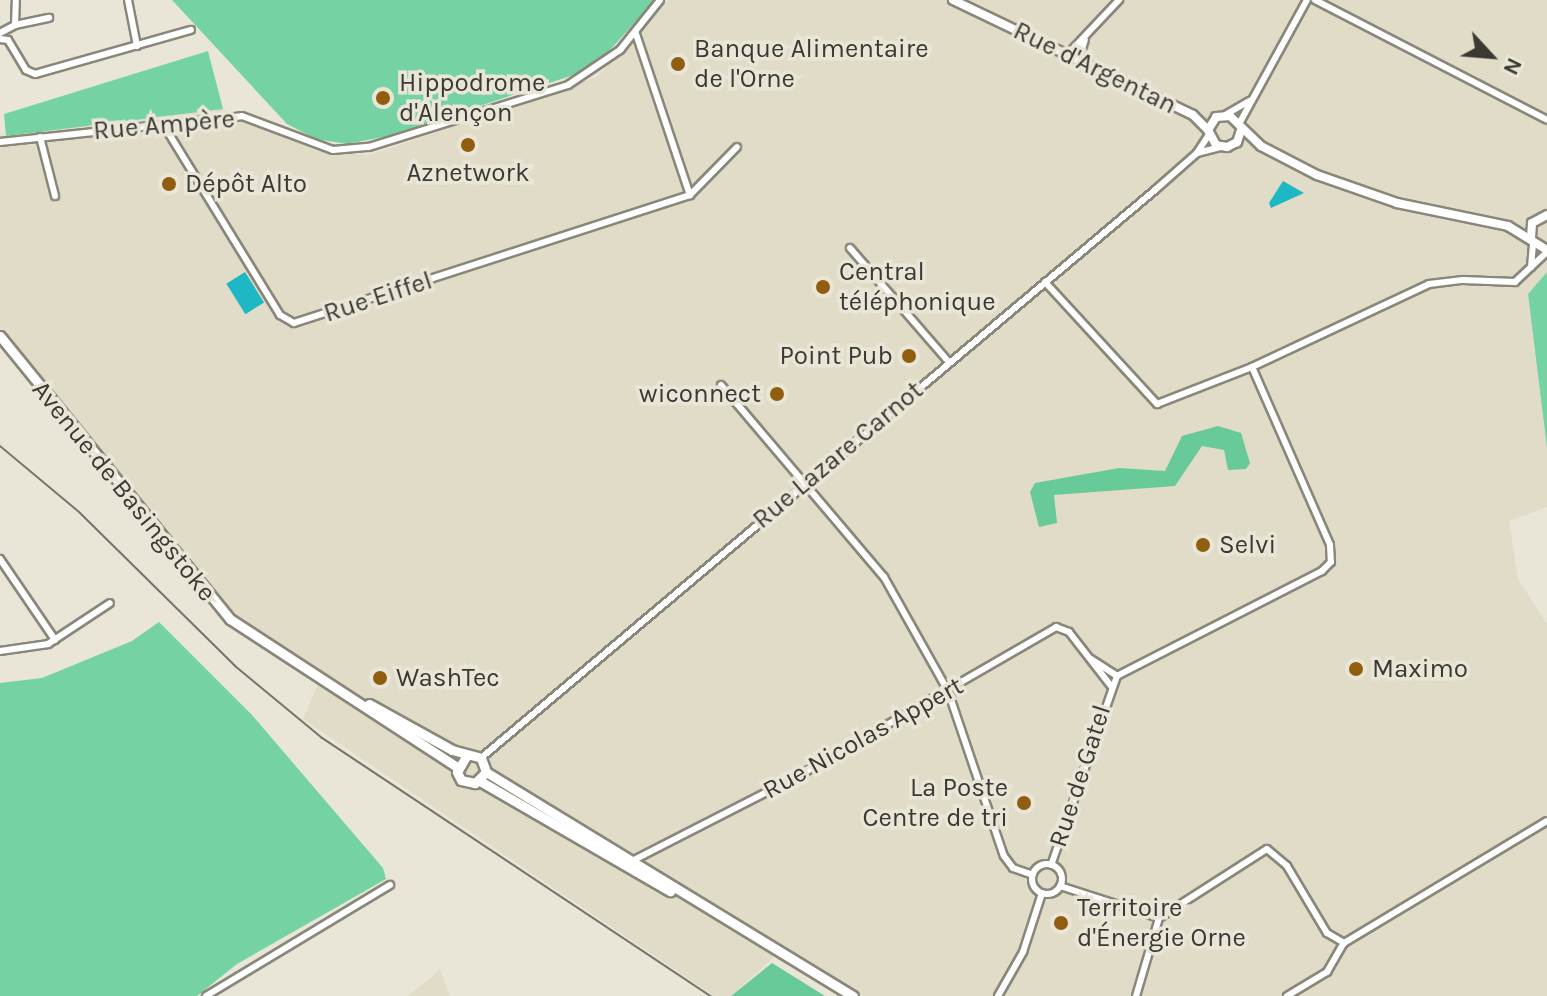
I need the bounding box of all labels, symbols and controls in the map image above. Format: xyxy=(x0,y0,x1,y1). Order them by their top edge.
street label: Rue d'Argentan xyxy=(1008,15,1182,121)
north arrow xyxy=(1451,16,1531,96)
place label: Banque Alimentaire de l'Orne xyxy=(694,33,929,94)
text: N xyxy=(1497,54,1528,79)
marker: Banque Alimentaire de l'Orne xyxy=(669,55,687,73)
place label: Hippodrome d'Alençon xyxy=(399,67,545,128)
marker: Hippodrome d'Alençon xyxy=(374,89,392,107)
street label: Rue Ampère xyxy=(92,103,236,147)
marker: Aznetwork xyxy=(459,136,477,154)
place label: Aznetwork xyxy=(406,157,530,189)
place label: Dépôt Alto xyxy=(185,168,307,200)
marker: Dépôt Alto xyxy=(160,175,178,193)
place label: Central téléphonique xyxy=(839,256,996,318)
street label: Rue Eiffel xyxy=(320,265,436,329)
marker: Central téléphonique xyxy=(814,278,832,296)
place label: Point Pub xyxy=(779,340,893,372)
marker: Point Pub xyxy=(900,347,918,365)
street label: Avenue de Basingstoke xyxy=(25,374,223,608)
street label: Rue Lazare Carnot xyxy=(747,375,929,535)
place label: wiconnect xyxy=(639,378,761,410)
marker: wiconnect xyxy=(768,385,786,403)
place label: Selvi xyxy=(1219,529,1276,561)
marker: Selvi xyxy=(1194,536,1212,554)
place label: Maximo xyxy=(1372,653,1468,685)
marker: Maximo xyxy=(1347,660,1365,678)
place label: WashTec xyxy=(396,662,500,694)
marker: WashTec xyxy=(371,669,389,687)
street label: Rue Nicolas Appert xyxy=(758,670,968,806)
street label: Rue de Gatel xyxy=(1042,701,1118,851)
place label: La Poste Centre de tri xyxy=(862,772,1008,834)
marker: La Poste Centre de tri xyxy=(1015,794,1033,812)
place label: Territoire d'Énergie Orne xyxy=(1077,892,1246,954)
marker: Territoire d'Énergie Orne xyxy=(1052,914,1070,932)

